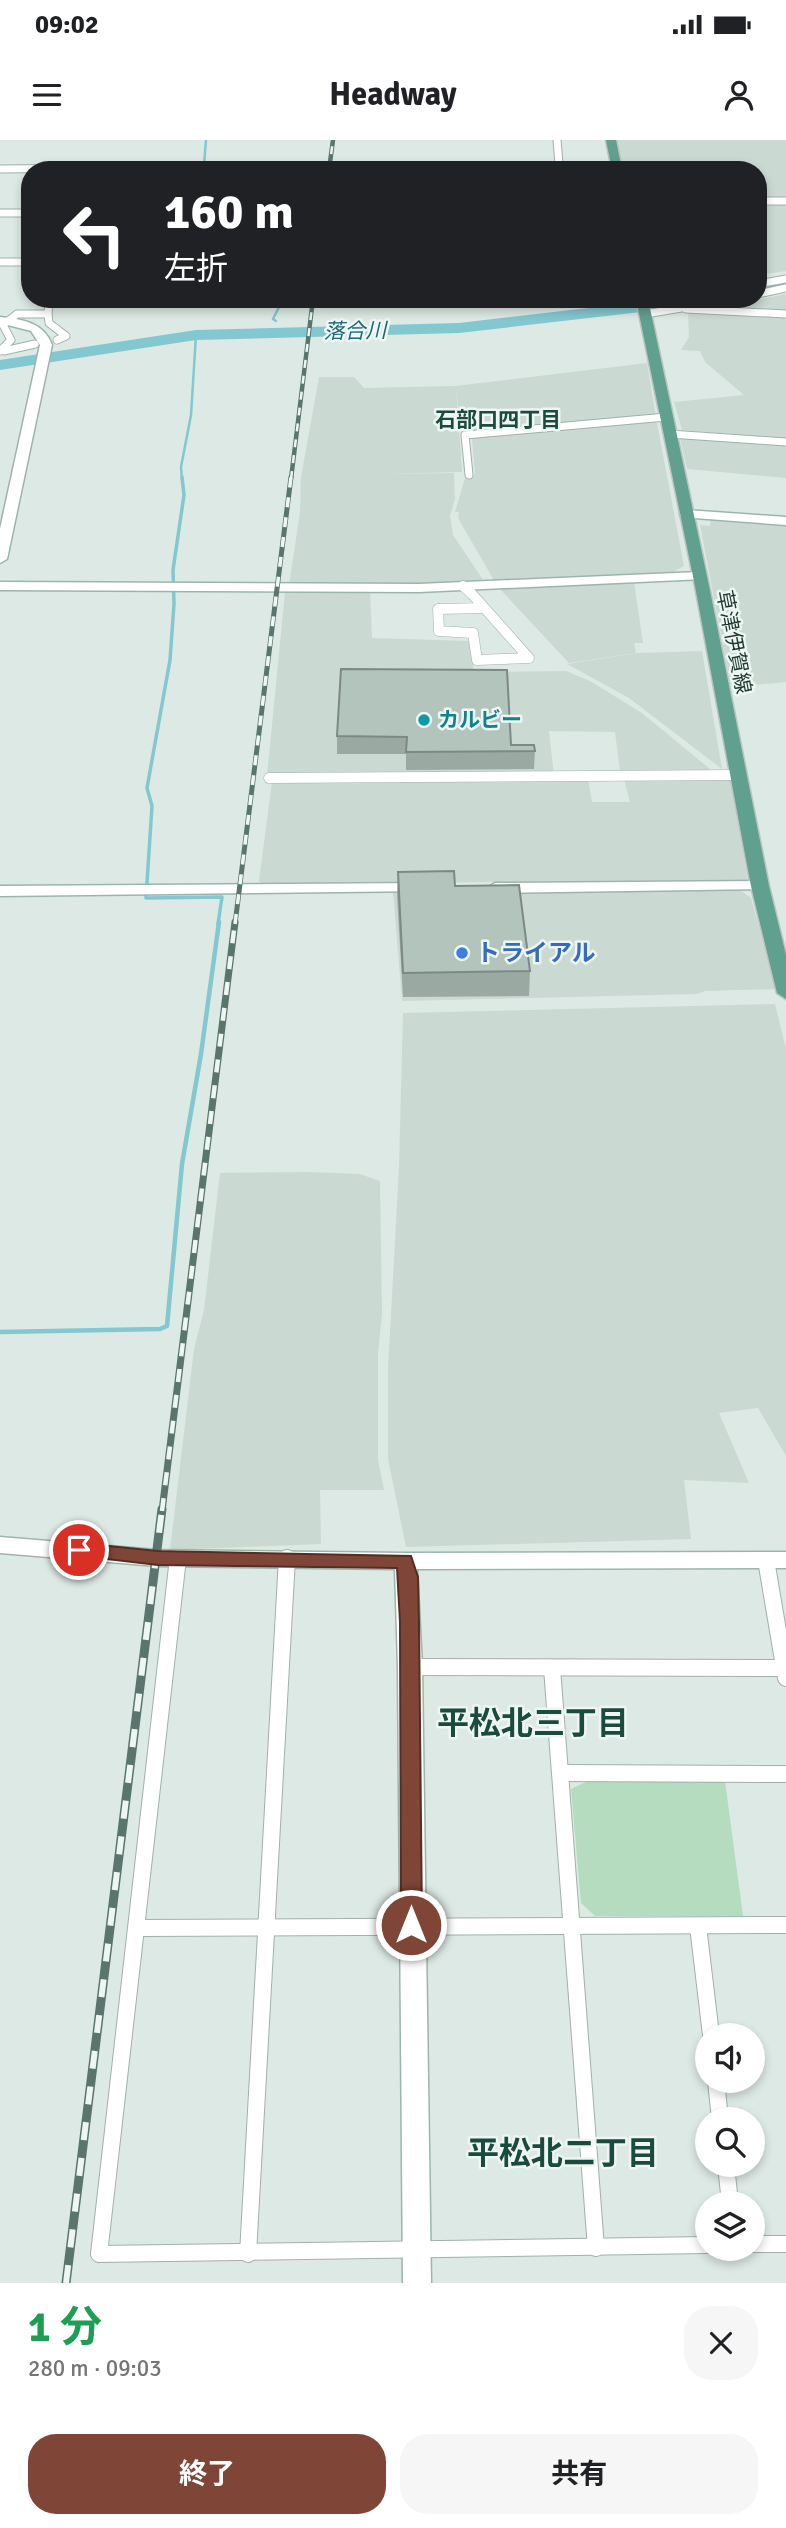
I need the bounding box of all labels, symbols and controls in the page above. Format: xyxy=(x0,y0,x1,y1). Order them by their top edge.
text: 09:02 xyxy=(35,9,99,41)
text: Headway xyxy=(329,75,457,114)
icon: menu xyxy=(28,76,66,114)
icon: person xyxy=(720,76,758,114)
text: 160 m xyxy=(164,182,294,242)
icon: left xyxy=(49,189,140,280)
text: 左折 xyxy=(164,249,228,288)
water label: 落合川 xyxy=(323,317,389,345)
district label: 石部口四丁目 xyxy=(435,407,561,433)
street label: 草津伊賀線 xyxy=(711,588,757,696)
place label: カルビー xyxy=(438,707,522,733)
marker: カルビー xyxy=(416,712,432,728)
place label: トライアル xyxy=(476,938,596,968)
marker: トライアル xyxy=(454,945,470,961)
pin xyxy=(49,1520,109,1580)
icon: arrive xyxy=(60,1531,98,1569)
district label: 平松北三丁目 xyxy=(437,1704,629,1743)
position arrow xyxy=(374,1888,448,1962)
map controls xyxy=(695,2023,765,2261)
button: sound xyxy=(695,2023,765,2093)
button: search xyxy=(695,2107,765,2177)
district label: 平松北二丁目 xyxy=(467,2134,659,2173)
button: layers xyxy=(695,2191,765,2261)
text: 1 分 xyxy=(28,2302,102,2353)
button: close xyxy=(684,2306,758,2380)
text: 280 m · 09:03 xyxy=(28,2354,162,2383)
button: 終了 xyxy=(28,2434,386,2514)
button: 共有 xyxy=(400,2434,758,2514)

